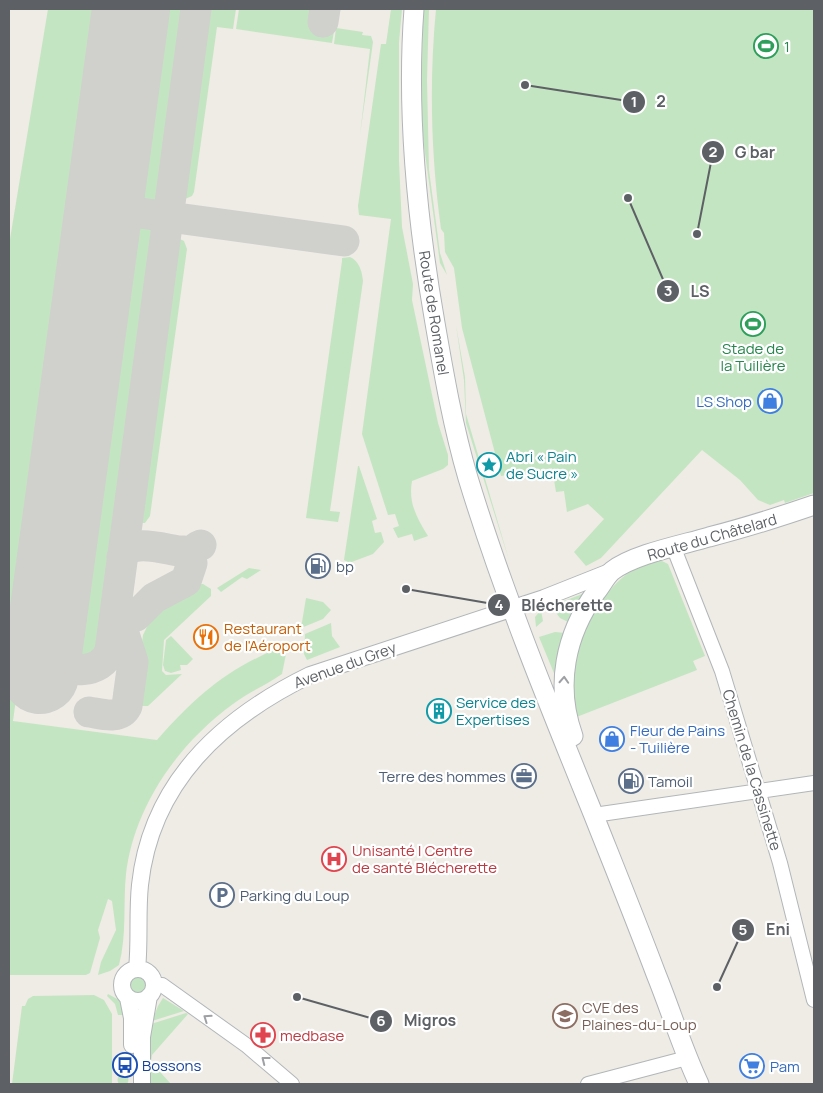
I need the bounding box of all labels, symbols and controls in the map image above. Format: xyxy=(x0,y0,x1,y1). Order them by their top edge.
sports icon: 1 xyxy=(753,33,779,59)
place label: 1 xyxy=(784,36,790,57)
callout: 2 xyxy=(621,86,676,117)
text: 2 xyxy=(656,90,666,112)
text: 1 xyxy=(631,91,637,112)
callout: G bar xyxy=(700,137,786,168)
text: 2 xyxy=(709,141,718,162)
text: G bar xyxy=(735,141,775,163)
street label: Route de Romanel xyxy=(414,249,454,377)
callout: LS xyxy=(655,275,719,306)
text: 3 xyxy=(664,280,672,301)
text: LS xyxy=(690,280,710,302)
sports icon: Stade de la Tuilière xyxy=(740,311,766,337)
place label: Stade de la Tuilière xyxy=(720,338,786,376)
shop icon: LS Shop xyxy=(757,388,783,414)
place label: LS Shop xyxy=(696,391,752,412)
place label: Abri « Pain de Sucre » xyxy=(506,446,578,484)
place icon: Abri « Pain de Sucre » xyxy=(476,452,502,478)
street label: Route du Châtelard xyxy=(645,508,779,566)
fuel station icon: bp xyxy=(305,553,331,579)
place label: bp xyxy=(336,556,354,577)
callout: Blécherette xyxy=(486,590,622,621)
text: 4 xyxy=(494,594,504,615)
text: Blécherette xyxy=(521,594,613,616)
place label: Restaurant de l'Aéroport xyxy=(224,618,311,656)
restaurant icon: Restaurant de l'Aéroport xyxy=(193,624,219,650)
street label: Avenue du Grey xyxy=(291,637,399,693)
one-way arrow xyxy=(558,676,569,684)
street label: Chemin de la Cassinette xyxy=(717,687,787,853)
place label: Service des Expertises xyxy=(456,692,536,730)
building icon: Service des Expertises xyxy=(426,698,452,724)
place label: Fleur de Pains - Tuilière xyxy=(630,720,725,758)
shop icon: Fleur de Pains - Tuilière xyxy=(599,726,625,752)
office icon: Terre des hommes xyxy=(511,763,537,789)
place label: Terre des hommes xyxy=(379,766,506,787)
fuel station icon: Tamoil xyxy=(618,768,644,794)
place label: Tamoil xyxy=(648,771,693,792)
place label: Unisanté | Centre de santé Blécherette xyxy=(352,840,497,878)
hospital icon: Unisanté | Centre de santé Blécherette xyxy=(321,846,347,872)
parking icon: Parking du Loup xyxy=(209,882,235,908)
place label: Parking du Loup xyxy=(240,885,349,906)
callout: Eni xyxy=(731,914,800,945)
text: Eni xyxy=(766,918,790,940)
text: 5 xyxy=(739,919,748,940)
place label: CVE des Plaines-du-Loup xyxy=(582,997,697,1035)
school or university icon: CVE des Plaines-du-Loup xyxy=(552,1003,578,1029)
callout: Migros xyxy=(369,1005,466,1036)
text: Migros xyxy=(404,1009,457,1031)
text: 6 xyxy=(376,1010,386,1031)
one-way arrow xyxy=(203,1015,213,1024)
pharmacy icon: medbase xyxy=(250,1022,276,1048)
place label: medbase xyxy=(280,1025,344,1046)
bus stop icon: Bossons xyxy=(112,1052,138,1078)
supermarket icon: Pam xyxy=(739,1053,765,1079)
place label: Bossons xyxy=(142,1055,202,1076)
place label: Pam xyxy=(770,1056,800,1077)
one-way arrow xyxy=(262,1058,271,1066)

